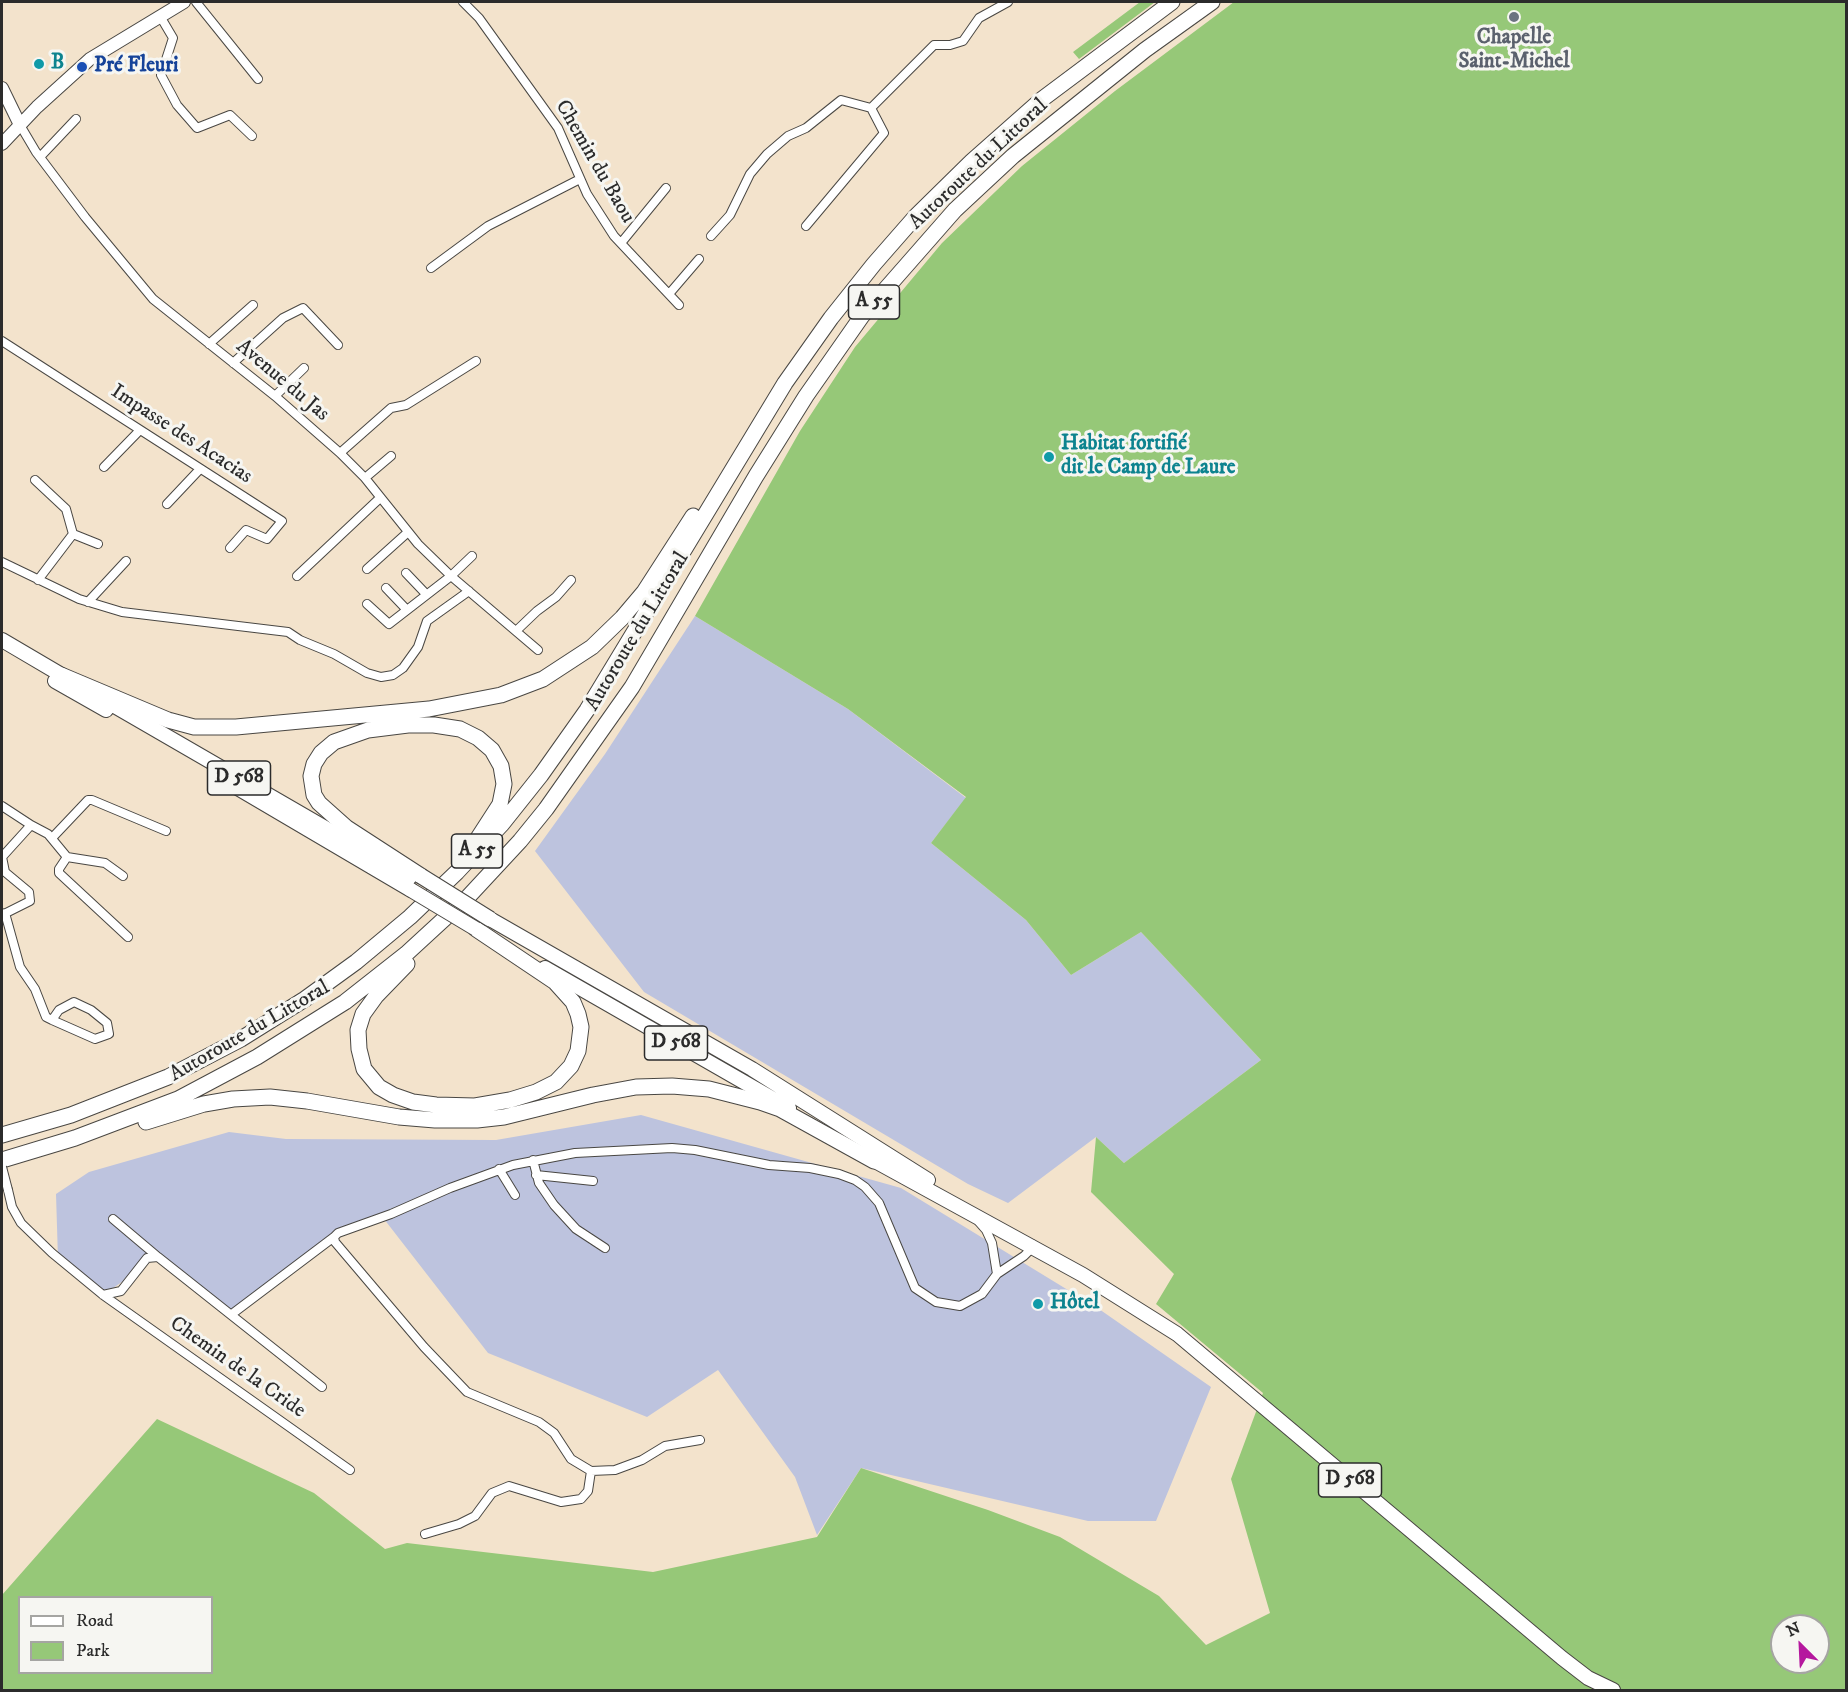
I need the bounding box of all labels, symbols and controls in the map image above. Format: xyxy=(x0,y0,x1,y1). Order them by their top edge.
marker: Chapelle Saint-Michel xyxy=(1507,10,1521,24)
place label: Chapelle Saint-Michel xyxy=(1458,26,1570,76)
place label: B xyxy=(51,51,64,77)
place label: Pré Fleuri xyxy=(94,54,178,80)
marker: B xyxy=(32,57,46,71)
marker: Pré Fleuri xyxy=(75,60,89,74)
street label: Autoroute du Littoral xyxy=(904,94,1054,236)
street label: Chemin du Baou xyxy=(549,96,639,228)
road number: A 55 xyxy=(848,285,900,319)
street label: Avenue du Jas xyxy=(230,335,334,427)
street label: Impasse des Acacias xyxy=(106,380,256,490)
place label: Habitat fortifié dit le Camp de Laure xyxy=(1061,432,1236,482)
marker: Habitat fortifié dit le Camp de Laure xyxy=(1042,450,1056,464)
street label: Autoroute du Littoral xyxy=(581,548,695,716)
road number: D 568 xyxy=(208,761,270,795)
road number: A 55 xyxy=(452,834,502,868)
street label: Autoroute du Littoral xyxy=(165,976,335,1088)
road number: D 568 xyxy=(644,1026,708,1060)
place label: Hôtel xyxy=(1050,1291,1099,1317)
marker: Hôtel xyxy=(1031,1297,1045,1311)
street label: Chemin de la Cride xyxy=(164,1312,310,1424)
road number: D 568 xyxy=(1318,1463,1382,1497)
legend xyxy=(18,1596,213,1674)
text: Road xyxy=(76,1610,113,1632)
north arrow xyxy=(1770,1614,1830,1674)
text: N xyxy=(1783,1618,1804,1641)
text: Park xyxy=(76,1640,110,1662)

